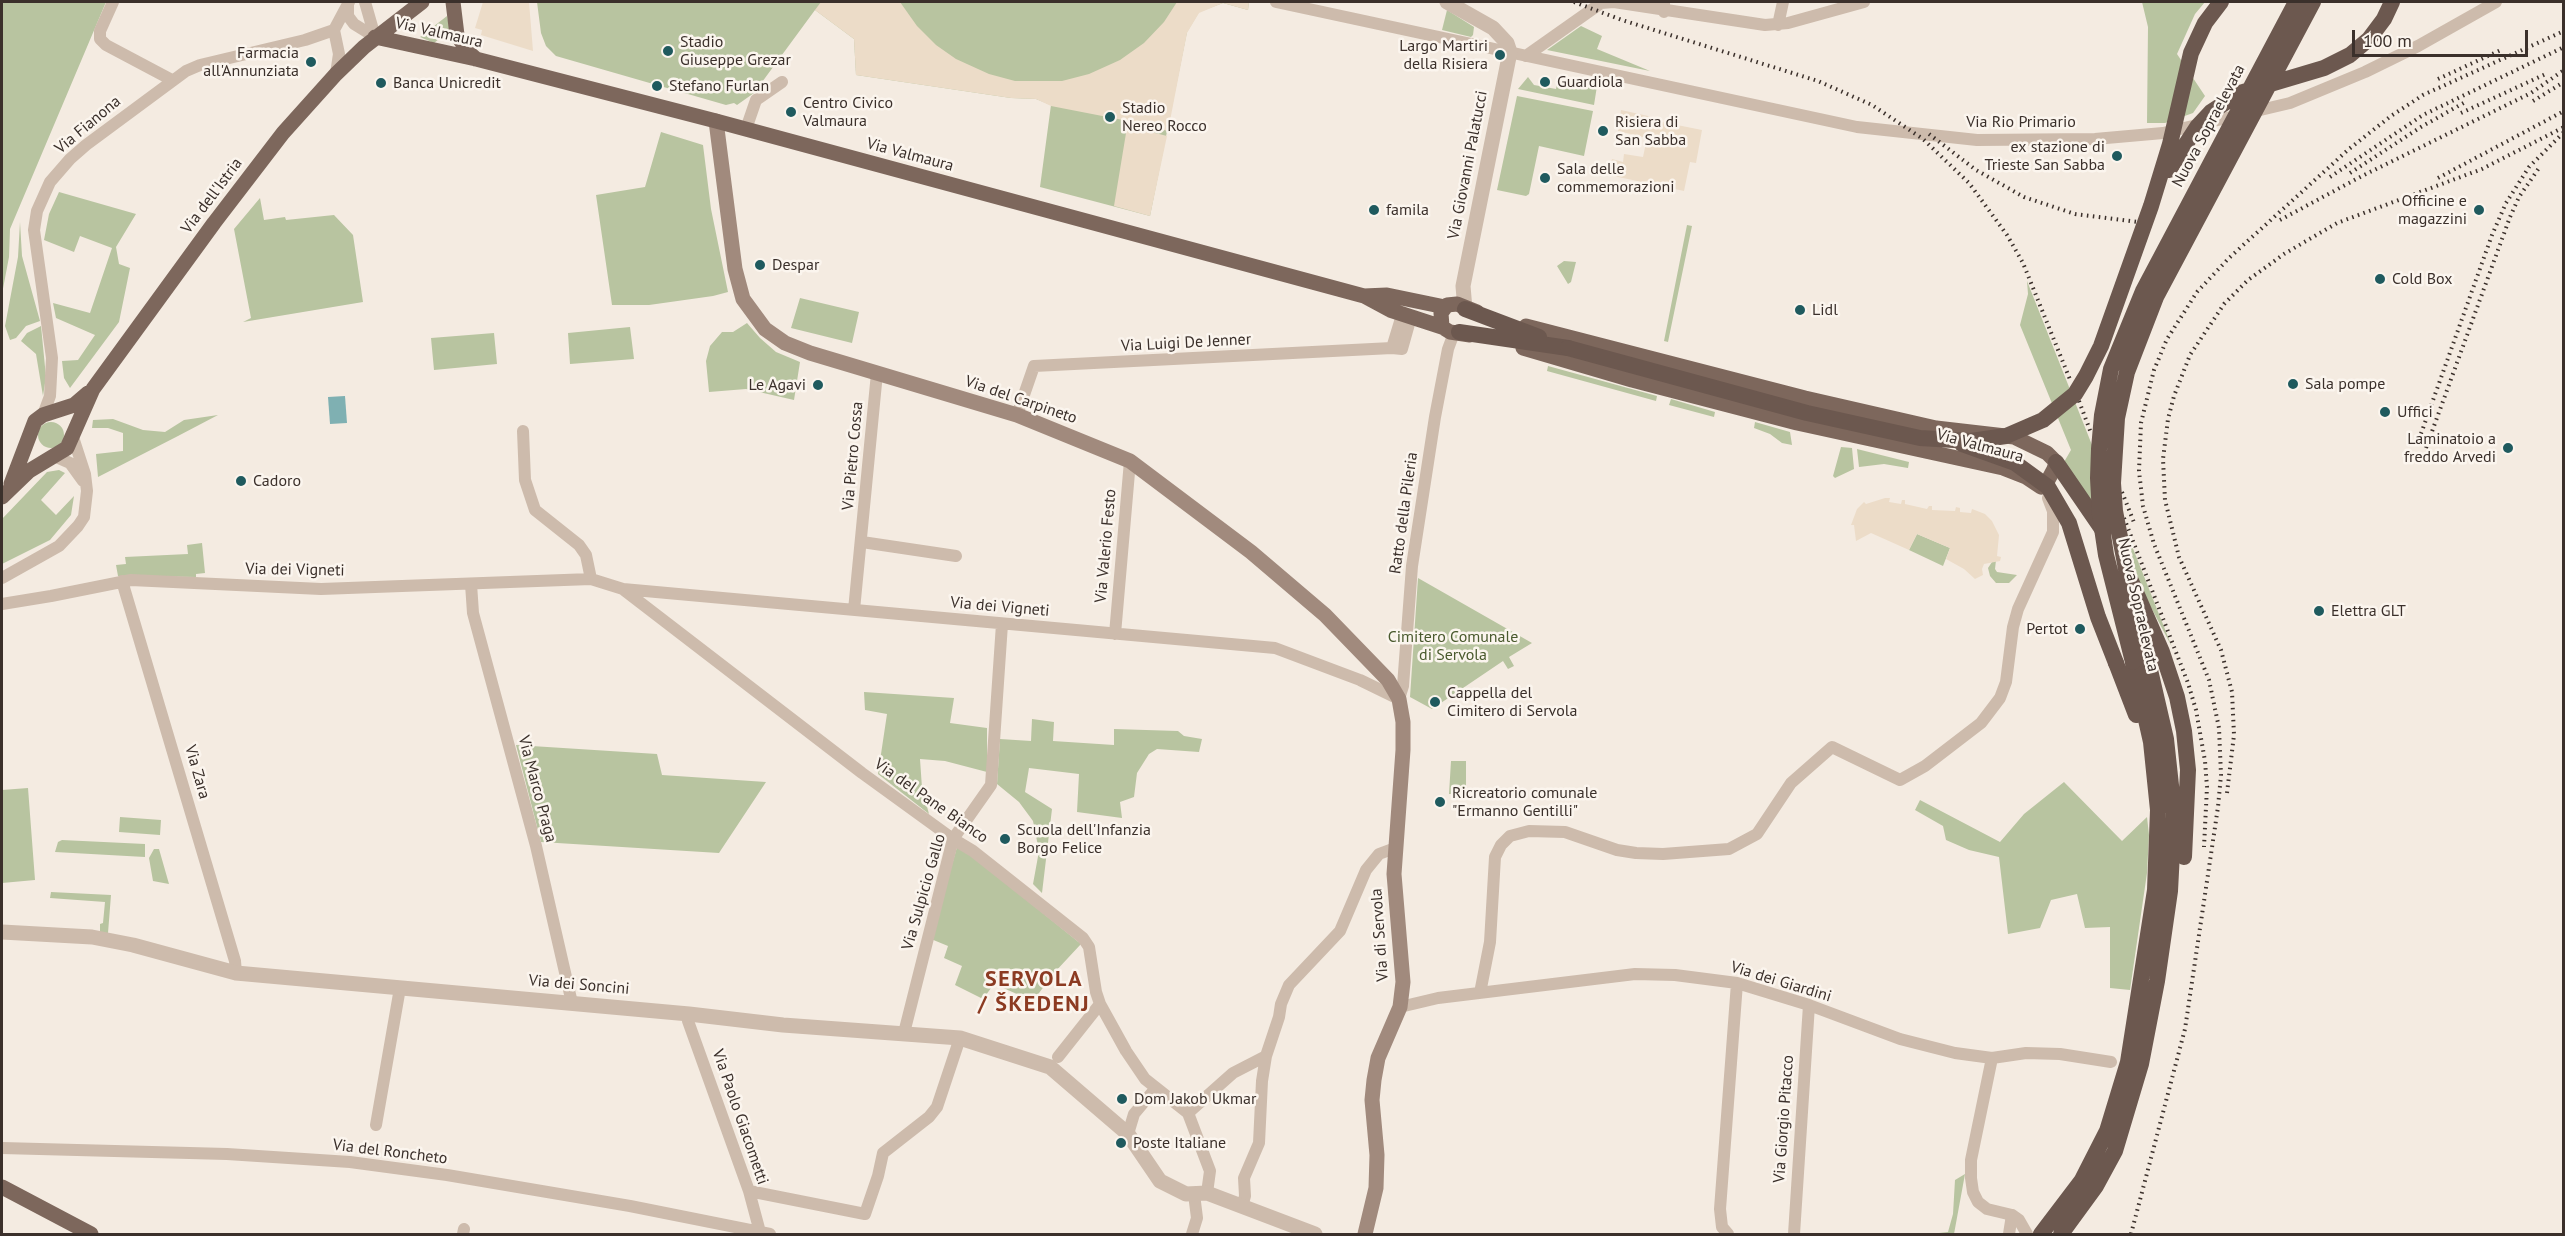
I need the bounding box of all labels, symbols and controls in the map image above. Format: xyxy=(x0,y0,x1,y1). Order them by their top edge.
street label: Via Valmaura xyxy=(393,14,485,52)
scale bar xyxy=(2355,18,2530,56)
text: 100 m xyxy=(2363,29,2412,52)
place label: Stadio Giuseppe Grezar xyxy=(680,32,791,70)
place label: Largo Martiri della Risiera xyxy=(1399,36,1488,74)
place label: Farmacia all'Annunziata xyxy=(203,43,299,81)
marker: Stadio Giuseppe Grezar xyxy=(661,44,675,58)
marker: Largo Martiri della Risiera xyxy=(1493,48,1507,62)
marker: Farmacia all'Annunziata xyxy=(304,55,318,69)
street label: Nuova Sopraelevata xyxy=(2169,61,2249,191)
place label: Guardiola xyxy=(1557,72,1623,92)
place label: Banca Unicredit xyxy=(393,73,501,93)
marker: Guardiola xyxy=(1538,75,1552,89)
marker: Banca Unicredit xyxy=(374,76,388,90)
place label: Stefano Furlan xyxy=(669,76,769,96)
marker: Stefano Furlan xyxy=(650,79,664,93)
street label: Via Giovanni Palatucci xyxy=(1444,89,1492,241)
street label: Via Fianona xyxy=(51,92,125,158)
place label: Centro Civico Valmaura xyxy=(803,93,893,131)
place label: Stadio Nereo Rocco xyxy=(1122,98,1207,136)
marker: Centro Civico Valmaura xyxy=(784,105,798,119)
marker: Stadio Nereo Rocco xyxy=(1103,110,1117,124)
place label: Risiera di San Sabba xyxy=(1615,112,1686,150)
street label: Via Rio Primario xyxy=(1966,112,2076,132)
marker: Risiera di San Sabba xyxy=(1596,124,1610,138)
street label: Via Valmaura xyxy=(864,134,956,176)
place label: ex stazione di Trieste San Sabba xyxy=(1984,137,2105,175)
marker: ex stazione di Trieste San Sabba xyxy=(2110,149,2124,163)
street label: Via dell'Istria xyxy=(177,154,247,238)
place label: Sala delle commemorazioni xyxy=(1557,159,1675,197)
marker: Sala delle commemorazioni xyxy=(1538,171,1552,185)
place label: Officine e magazzini xyxy=(2398,191,2467,229)
place label: famila xyxy=(1386,200,1429,220)
marker: famila xyxy=(1367,203,1381,217)
marker: Officine e magazzini xyxy=(2472,203,2486,217)
place label: Despar xyxy=(772,255,819,275)
marker: Despar xyxy=(753,258,767,272)
place label: Cold Box xyxy=(2392,269,2452,289)
marker: Cold Box xyxy=(2373,272,2387,286)
place label: Lidl xyxy=(1812,300,1838,320)
marker: Lidl xyxy=(1793,303,1807,317)
street label: Via Luigi De Jenner xyxy=(1120,330,1252,356)
street label: Via del Carpineto xyxy=(962,372,1080,428)
place label: Sala pompe xyxy=(2305,374,2385,394)
place label: Le Agavi xyxy=(749,375,806,395)
marker: Sala pompe xyxy=(2286,377,2300,391)
marker: Le Agavi xyxy=(811,378,825,392)
street label: Via Pietro Cossa xyxy=(839,401,867,511)
place label: Uffici xyxy=(2397,402,2433,422)
marker: Uffici xyxy=(2378,405,2392,419)
street label: Via Valmaura xyxy=(1934,425,2026,467)
place label: Laminatoio a freddo Arvedi xyxy=(2404,429,2496,467)
marker: Laminatoio a freddo Arvedi xyxy=(2501,441,2515,455)
street label: Ratto della Pileria xyxy=(1386,451,1422,575)
place label: Cadoro xyxy=(253,471,301,491)
marker: Cadoro xyxy=(234,474,248,488)
street label: Via Valerio Festo xyxy=(1091,488,1121,604)
street label: Nuova Sopraelevata xyxy=(2113,536,2163,674)
street label: Via dei Vigneti xyxy=(245,560,345,580)
street label: Via dei Vigneti xyxy=(950,593,1050,621)
place label: Elettra GLT xyxy=(2331,601,2406,621)
marker: Elettra GLT xyxy=(2312,604,2326,618)
place label: Pertot xyxy=(2026,619,2068,639)
marker: Pertot xyxy=(2073,622,2087,636)
park label: Cimitero Comunale di Servola xyxy=(1388,627,1518,665)
place label: Cappella del Cimitero di Servola xyxy=(1447,683,1577,721)
marker: Cappella del Cimitero di Servola xyxy=(1428,695,1442,709)
street label: Via Marco Praga xyxy=(514,734,560,844)
street label: Via Zara xyxy=(180,743,214,801)
street label: Via del Pane Bianco xyxy=(870,755,992,847)
place label: Ricreatorio comunale "Ermanno Gentilli" xyxy=(1452,783,1597,821)
marker: Ricreatorio comunale "Ermanno Gentilli" xyxy=(1433,795,1447,809)
place label: Scuola dell'Infanzia Borgo Felice xyxy=(1017,820,1151,858)
street label: Via Sulpicio Gallo xyxy=(898,832,950,952)
marker: Scuola dell'Infanzia Borgo Felice xyxy=(998,832,1012,846)
street label: Via di Servola xyxy=(1367,888,1393,982)
street label: Via dei Giardini xyxy=(1728,958,1834,1006)
district label: SERVOLA / ŠKEDENJ xyxy=(978,967,1090,1018)
street label: Via dei Soncini xyxy=(528,971,630,999)
street label: Via Paolo Giacometti xyxy=(708,1047,772,1187)
street label: Via Giorgio Pitacco xyxy=(1770,1054,1798,1184)
place label: Dom Jakob Ukmar xyxy=(1134,1089,1256,1109)
marker: Dom Jakob Ukmar xyxy=(1115,1092,1129,1106)
place label: Poste Italiane xyxy=(1133,1133,1226,1153)
street label: Via del Roncheto xyxy=(332,1135,448,1169)
marker: Poste Italiane xyxy=(1114,1136,1128,1150)

